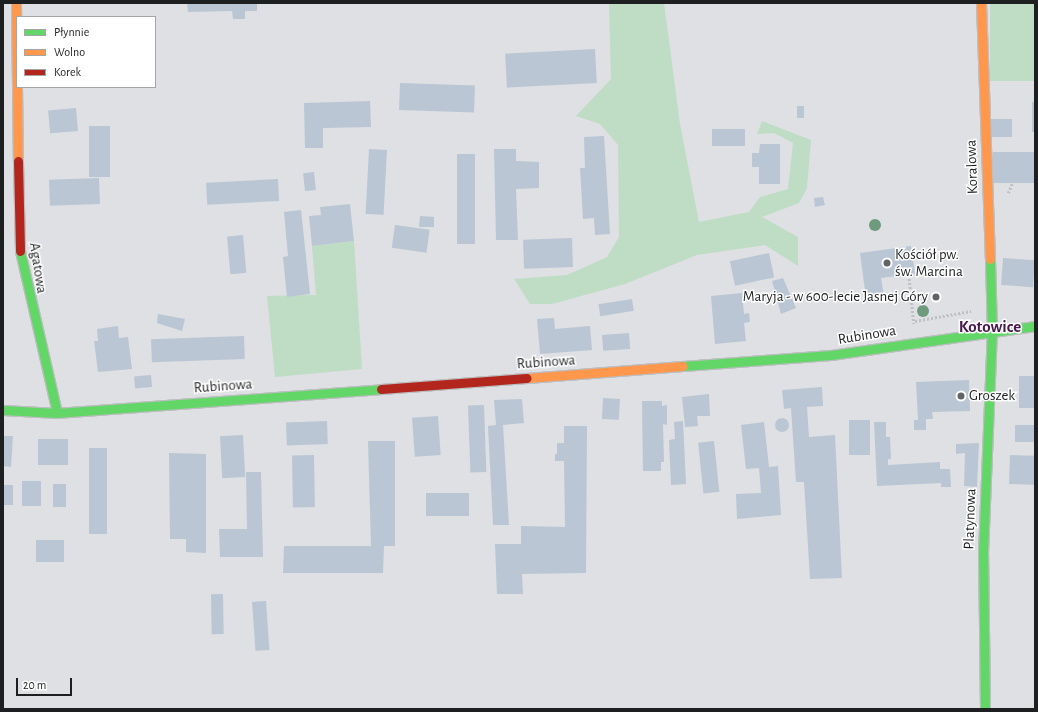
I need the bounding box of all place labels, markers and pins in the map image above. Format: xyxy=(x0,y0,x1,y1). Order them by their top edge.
place label: Kościół pw. św. Marcina xyxy=(895,245,963,280)
marker: Kościół pw. św. Marcina xyxy=(882,258,892,268)
place label: Maryja - w 600-lecie Jasnej Góry xyxy=(743,288,928,306)
marker: Maryja - w 600-lecie Jasnej Góry xyxy=(931,292,941,302)
place label: Groszek xyxy=(969,387,1015,405)
marker: Groszek xyxy=(956,391,966,401)

